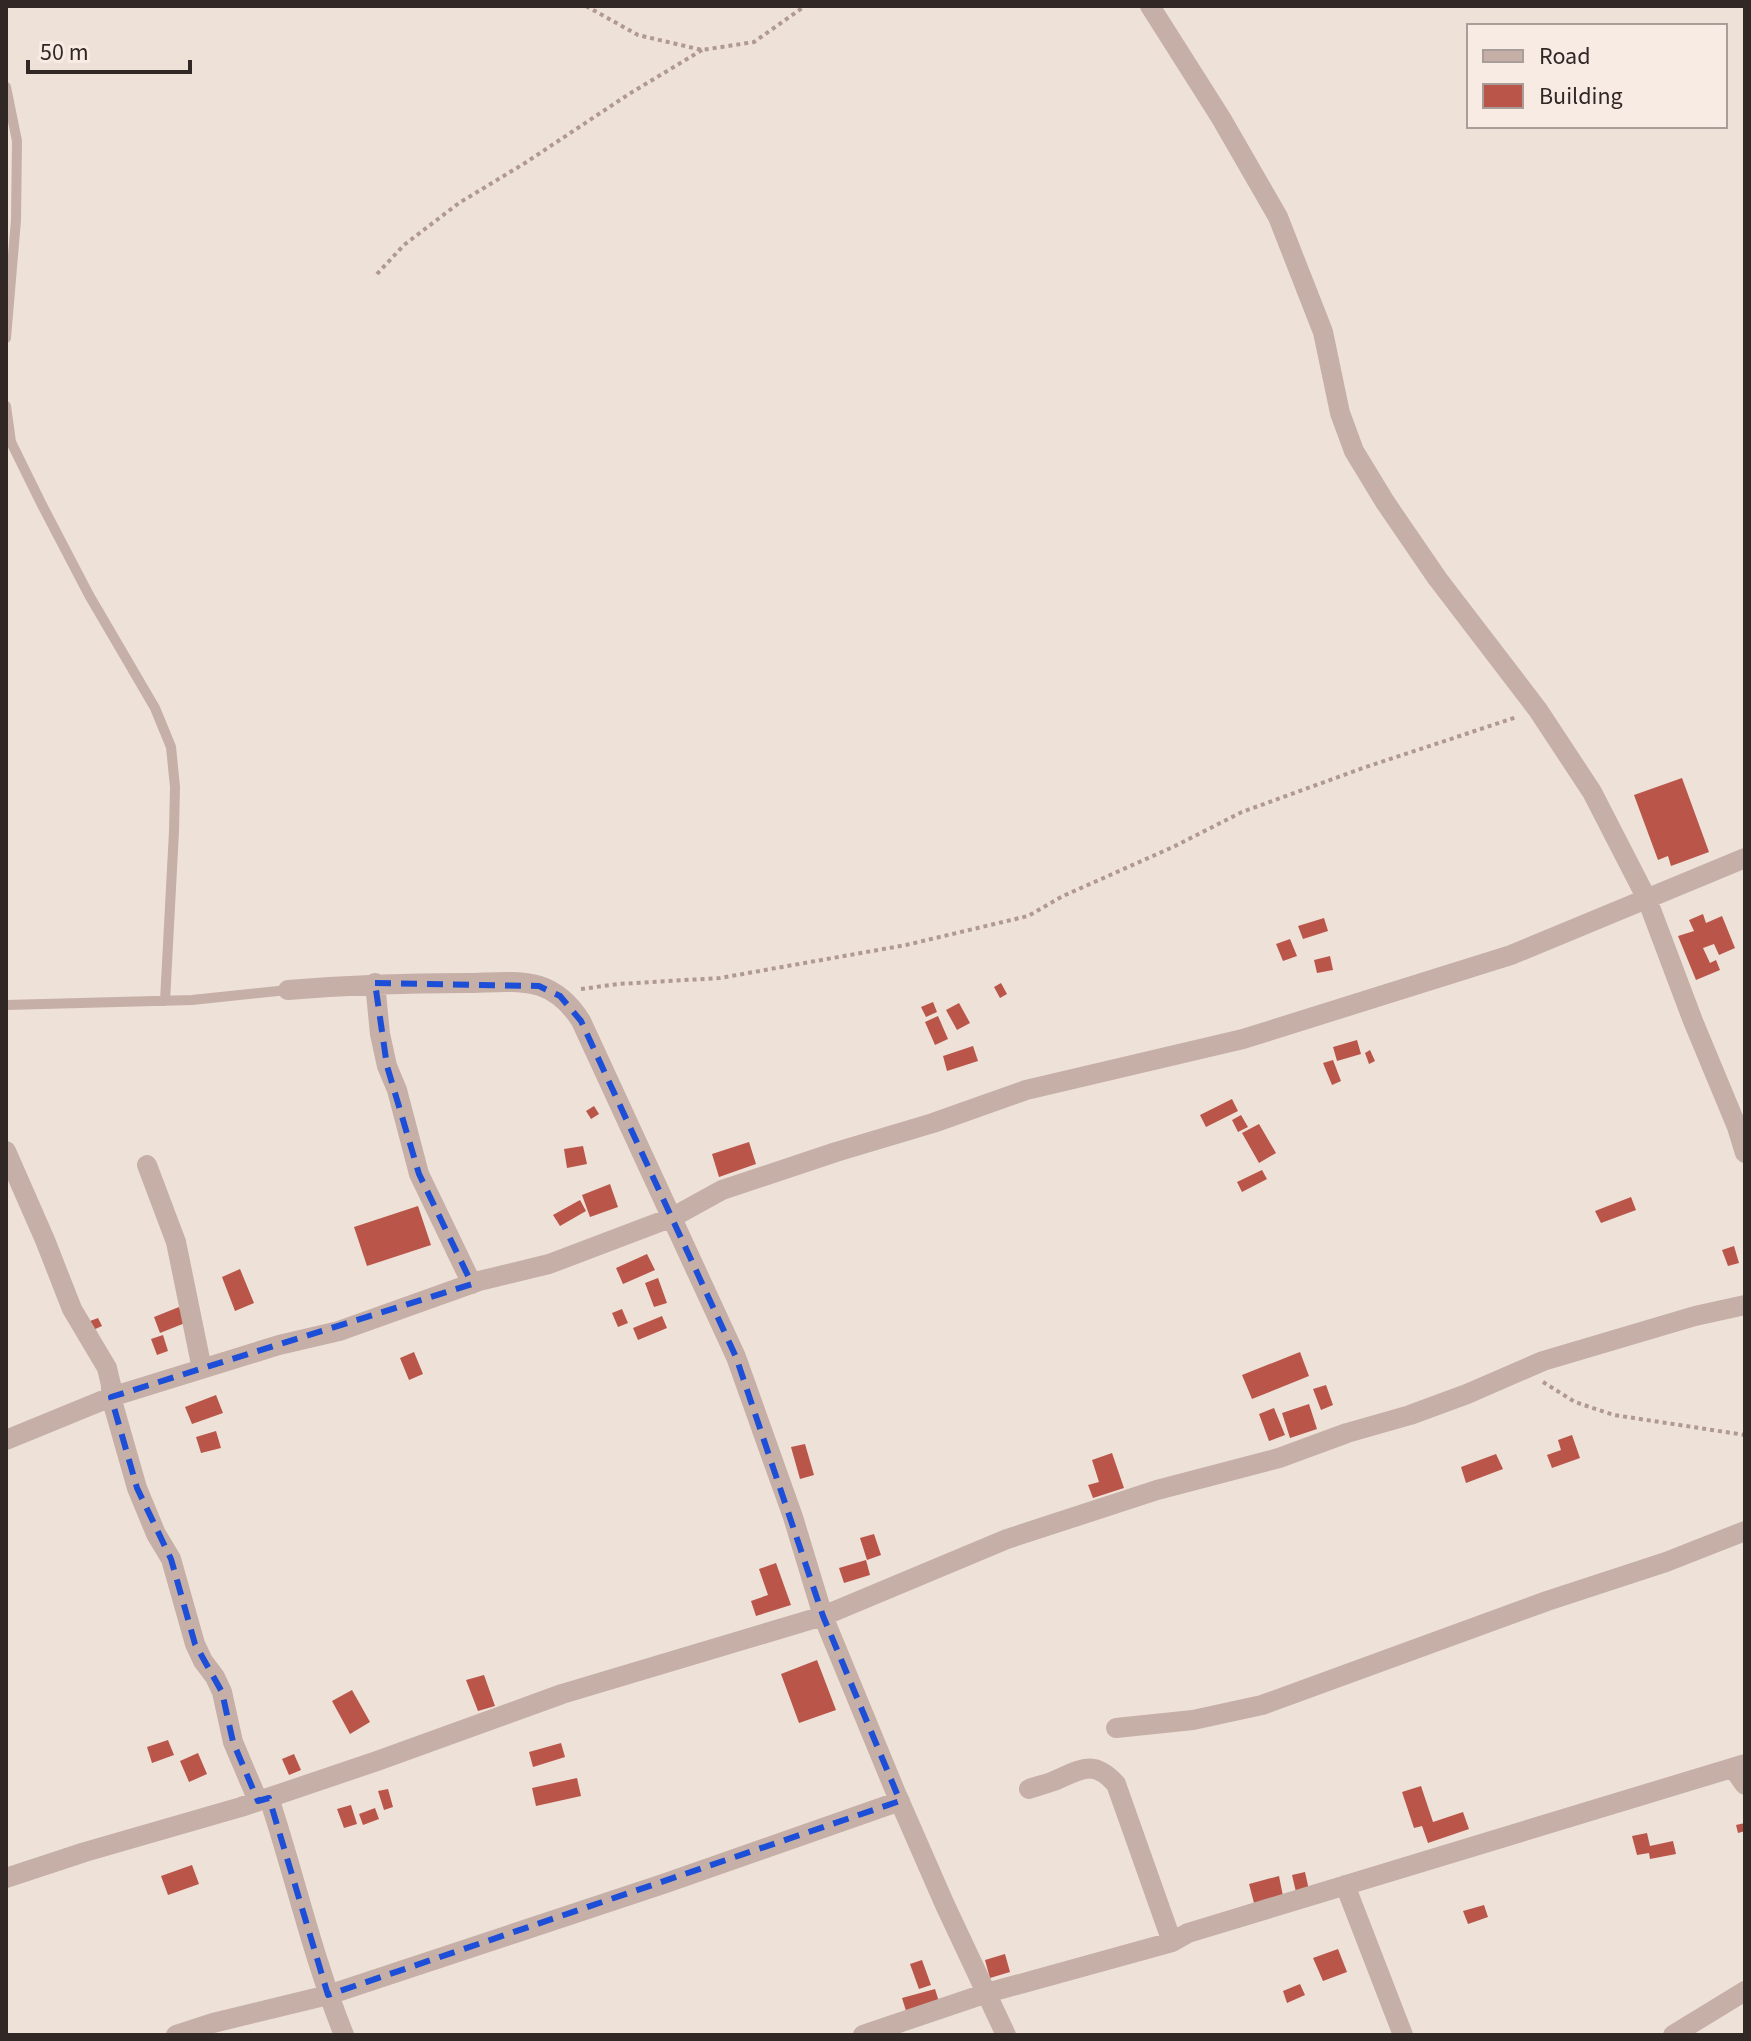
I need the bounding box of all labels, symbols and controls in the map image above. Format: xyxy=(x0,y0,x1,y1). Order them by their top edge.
scale bar xyxy=(28,24,190,74)
legend xyxy=(1467,24,1727,128)
text: 50 m xyxy=(40,35,89,70)
text: Road xyxy=(1539,39,1591,74)
text: Building xyxy=(1539,79,1623,114)

